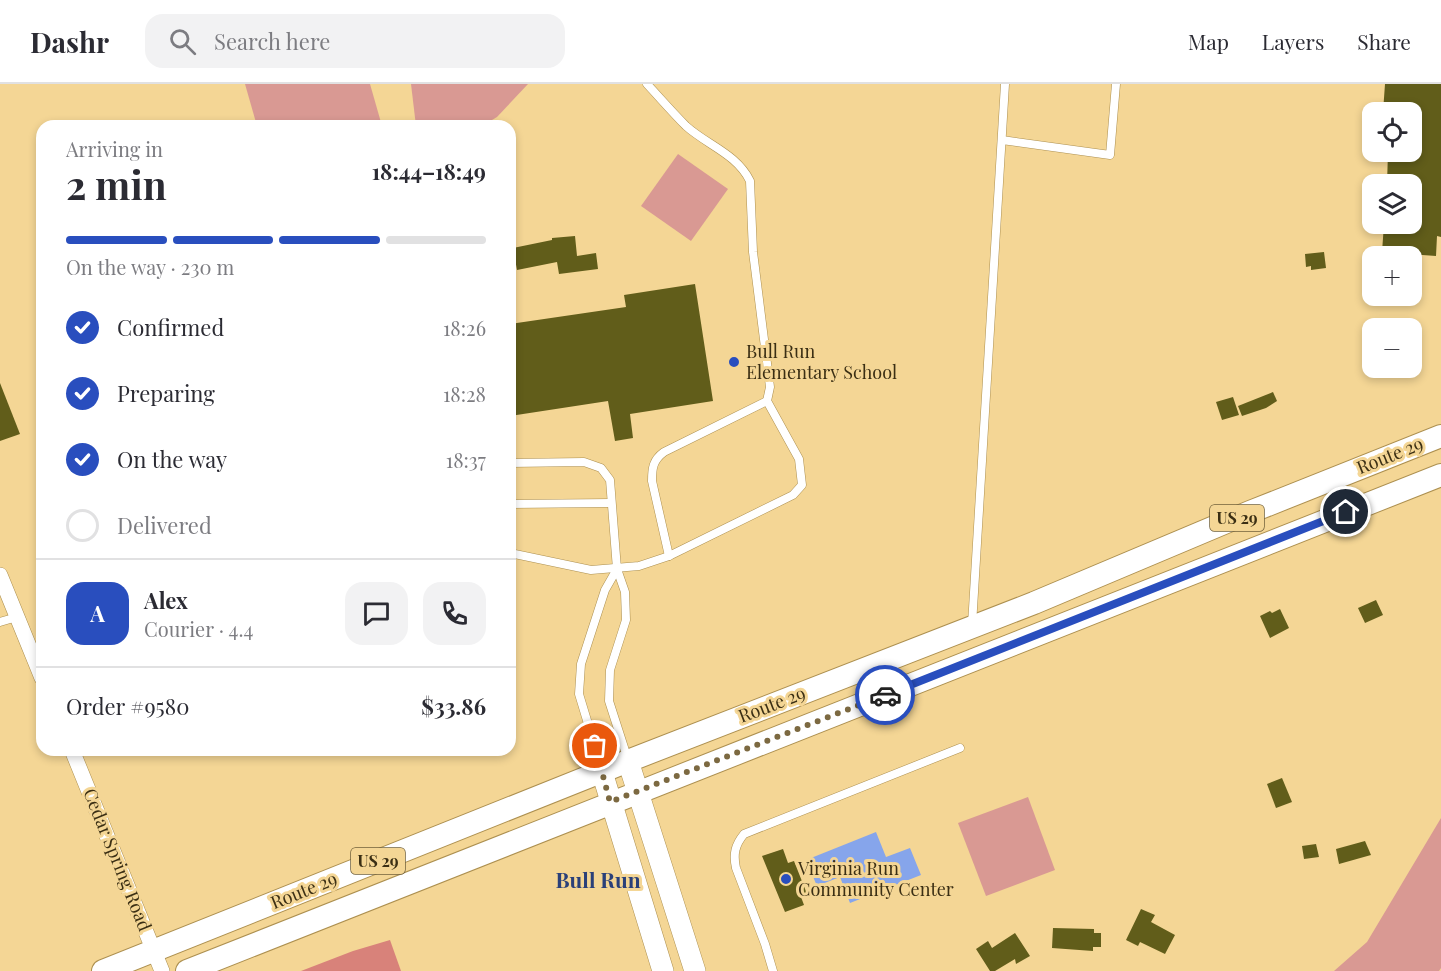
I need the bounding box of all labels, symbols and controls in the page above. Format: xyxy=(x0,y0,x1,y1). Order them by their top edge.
search box xyxy=(145,14,565,68)
text: Dashr xyxy=(30,23,109,60)
icon: search xyxy=(166,25,199,58)
text: Search here xyxy=(214,26,330,56)
text: Map xyxy=(1188,27,1229,55)
text: Layers xyxy=(1262,27,1324,55)
text: Share xyxy=(1357,27,1411,55)
map controls xyxy=(1362,102,1422,378)
button: locate xyxy=(1362,102,1422,162)
text: Arriving in xyxy=(66,135,163,162)
text: 18:44–18:49 xyxy=(372,156,486,186)
text: 2 min xyxy=(66,158,167,210)
button: layers xyxy=(1362,174,1422,234)
button: + xyxy=(1362,246,1422,306)
text: On the way · 230 m xyxy=(66,253,234,280)
icon: check xyxy=(66,311,99,344)
text: Confirmed xyxy=(117,312,224,342)
text: 18:26 xyxy=(443,314,486,341)
button: − xyxy=(1362,318,1422,378)
place label: Bull Run Elementary School xyxy=(746,339,897,384)
marker: Bull Run Elementary School xyxy=(727,355,741,369)
icon: check xyxy=(66,377,99,410)
text: Preparing xyxy=(117,378,215,408)
text: 18:28 xyxy=(443,380,486,407)
street label: Route 29 xyxy=(1353,431,1426,479)
icon: check xyxy=(66,443,99,476)
text: On the way xyxy=(117,444,227,474)
text: 18:37 xyxy=(446,446,486,473)
pin xyxy=(1320,486,1371,537)
icon: home xyxy=(1329,495,1362,528)
road number: US 29 xyxy=(1210,505,1264,531)
text: Delivered xyxy=(117,510,212,540)
button: chat xyxy=(345,582,408,645)
button: phone xyxy=(423,582,486,645)
text: Alex xyxy=(144,585,188,615)
text: A xyxy=(90,598,105,628)
text: Courier · 4.4 xyxy=(144,615,253,642)
courier xyxy=(855,665,915,725)
icon: car xyxy=(869,679,902,712)
street label: Route 29 xyxy=(735,680,808,728)
text: Order #9580 xyxy=(66,691,189,721)
text: $33.86 xyxy=(421,691,486,721)
pin xyxy=(569,720,620,771)
icon: bag xyxy=(578,729,611,762)
street label: Cedar Spring Road xyxy=(78,785,158,935)
road number: US 29 xyxy=(351,848,405,874)
place label: Virginia Run Community Center xyxy=(797,856,954,901)
district label: Bull Run xyxy=(555,865,641,893)
street label: Route 29 xyxy=(267,866,340,914)
marker: Virginia Run Community Center xyxy=(779,872,793,886)

